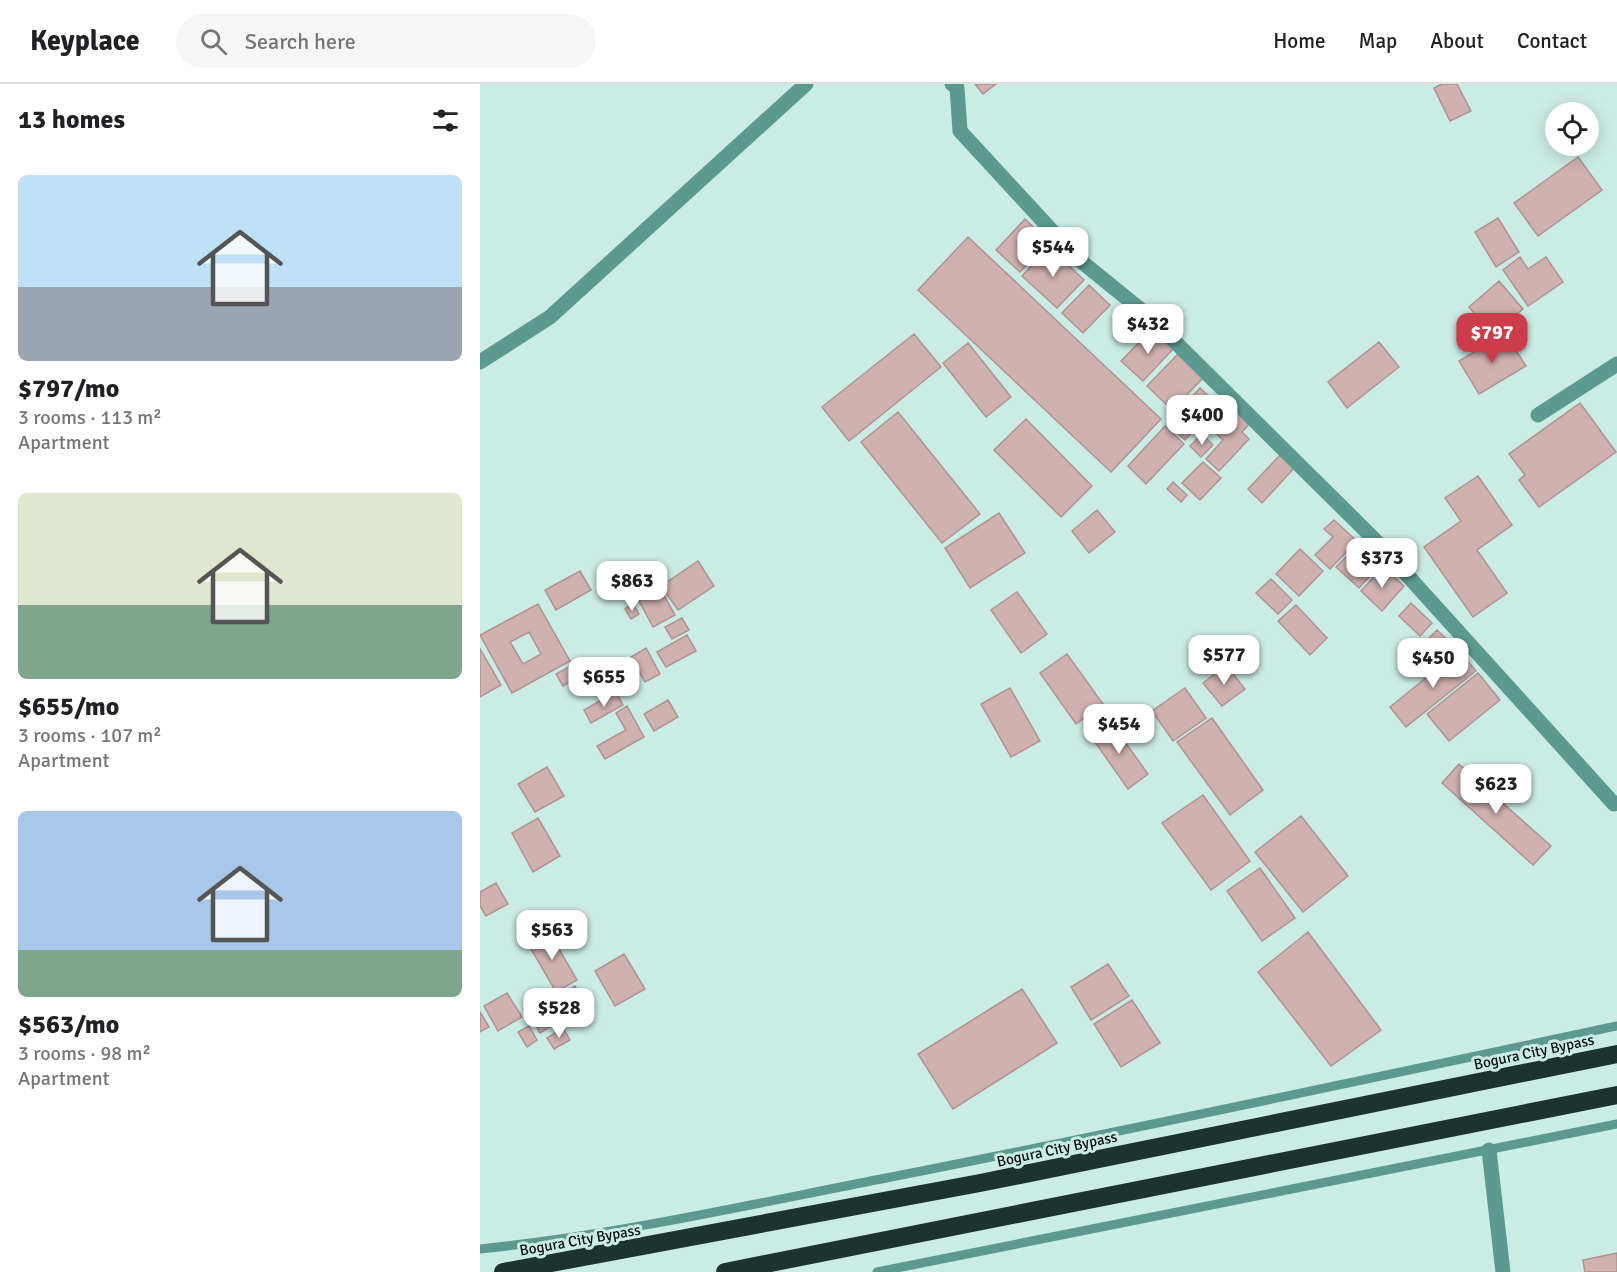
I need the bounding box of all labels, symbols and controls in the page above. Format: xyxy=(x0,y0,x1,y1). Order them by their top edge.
search box xyxy=(176,14,596,68)
text: Keyplace xyxy=(30,24,140,58)
icon: search xyxy=(197,25,230,58)
text: Search here xyxy=(245,28,356,55)
text: Home xyxy=(1273,28,1326,54)
text: Map xyxy=(1359,28,1397,54)
text: About xyxy=(1430,28,1484,54)
text: Contact xyxy=(1517,28,1587,54)
map controls xyxy=(1545,102,1599,156)
button: locate xyxy=(1545,102,1599,156)
text: 13 homes xyxy=(18,104,125,136)
icon: filters xyxy=(429,104,462,137)
icon: home xyxy=(186,214,294,322)
pin: $544 xyxy=(1017,227,1089,278)
text: $544 xyxy=(1031,234,1075,259)
pin: $432 xyxy=(1112,304,1184,355)
text: $432 xyxy=(1126,311,1170,336)
pin: $797 xyxy=(1456,313,1528,364)
text: $797 xyxy=(1470,320,1514,345)
text: $797/mo xyxy=(18,373,119,405)
pin: $400 xyxy=(1166,395,1238,446)
text: $400 xyxy=(1180,402,1224,427)
text: 3 rooms · 113 m² xyxy=(18,405,162,430)
text: Apartment xyxy=(18,430,110,455)
icon: home xyxy=(186,532,294,640)
pin: $373 xyxy=(1346,538,1418,589)
text: $373 xyxy=(1360,545,1404,570)
pin: $863 xyxy=(596,561,668,612)
text: $863 xyxy=(610,568,654,593)
pin: $577 xyxy=(1188,635,1260,686)
pin: $450 xyxy=(1397,638,1469,689)
text: $577 xyxy=(1202,642,1246,667)
text: $450 xyxy=(1411,645,1455,670)
pin: $655 xyxy=(568,657,640,708)
text: $655 xyxy=(582,664,626,689)
text: $655/mo xyxy=(18,691,119,723)
pin: $454 xyxy=(1083,704,1155,755)
text: $454 xyxy=(1097,711,1141,736)
text: 3 rooms · 107 m² xyxy=(18,723,162,748)
text: Apartment xyxy=(18,748,110,773)
pin: $623 xyxy=(1460,764,1532,815)
text: $623 xyxy=(1474,771,1518,796)
icon: home xyxy=(186,850,294,958)
pin: $563 xyxy=(516,910,588,961)
text: $563 xyxy=(530,917,574,942)
pin: $528 xyxy=(523,988,595,1039)
text: $528 xyxy=(537,995,581,1020)
text: $563/mo xyxy=(18,1009,119,1041)
street label: Bogura City Bypass xyxy=(1472,1030,1596,1074)
text: 3 rooms · 98 m² xyxy=(18,1041,151,1066)
text: Apartment xyxy=(18,1066,110,1091)
street label: Bogura City Bypass xyxy=(995,1127,1119,1171)
street label: Bogura City Bypass xyxy=(518,1220,642,1260)

